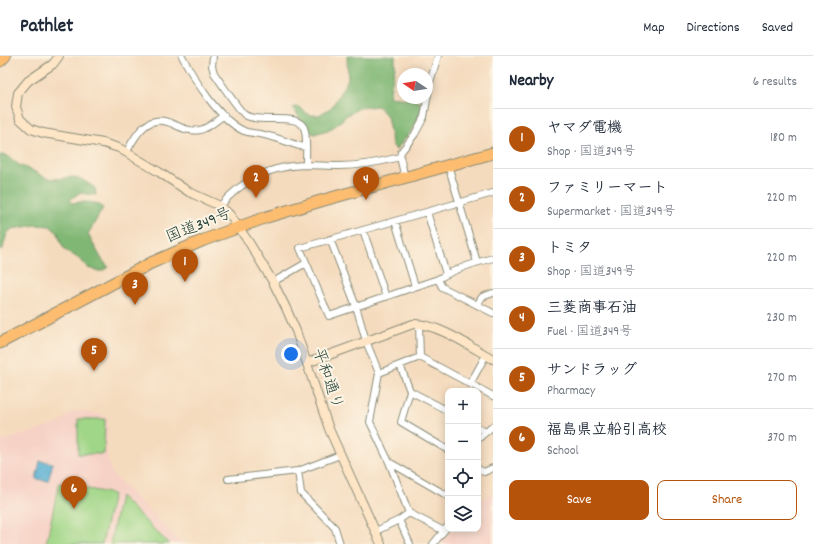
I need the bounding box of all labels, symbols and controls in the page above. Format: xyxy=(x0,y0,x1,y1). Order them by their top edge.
text: Pathlet xyxy=(20,14,73,41)
text: Map xyxy=(643,18,665,38)
text: Directions xyxy=(687,18,740,38)
text: Saved xyxy=(762,18,793,38)
north arrow xyxy=(397,68,433,104)
text: Nearby xyxy=(509,70,553,94)
text: 6 results xyxy=(753,73,797,92)
text: ヤマダ電機 xyxy=(547,118,622,140)
text: 1 xyxy=(521,129,523,148)
text: 180 m xyxy=(770,129,797,148)
text: Shop · 国道349号 xyxy=(547,143,636,162)
pin: 2 xyxy=(243,165,269,198)
pin: 4 xyxy=(353,167,379,200)
text: ファミリーマート xyxy=(547,178,668,200)
text: 2 xyxy=(519,189,525,208)
text: 220 m xyxy=(767,189,797,208)
street label: 国道349号 xyxy=(163,202,235,250)
text: Supermarket · 国道349号 xyxy=(547,203,676,222)
text: トミタ xyxy=(547,238,592,260)
pin: 1 xyxy=(172,249,198,282)
text: 3 xyxy=(519,249,525,268)
text: 220 m xyxy=(767,249,797,268)
text: Shop · 国道349号 xyxy=(547,263,636,282)
pin: 3 xyxy=(122,272,148,305)
text: 三菱商事石油 xyxy=(547,298,637,320)
text: 4 xyxy=(519,309,525,328)
text: 230 m xyxy=(767,309,797,328)
text: Fuel · 国道349号 xyxy=(547,323,632,342)
pin: 5 xyxy=(81,338,107,371)
your location xyxy=(281,344,301,364)
street label: 平和通り xyxy=(306,345,348,413)
text: サンドラッグ xyxy=(547,360,637,382)
text: 5 xyxy=(519,369,525,388)
text: 270 m xyxy=(767,369,797,388)
text: Pharmacy xyxy=(547,382,595,401)
map controls xyxy=(445,388,481,532)
button: + xyxy=(445,388,481,424)
text: 福島県立船引高校 xyxy=(547,420,667,442)
button: − xyxy=(445,424,481,460)
text: 6 xyxy=(519,429,525,448)
text: 370 m xyxy=(767,429,797,448)
text: School xyxy=(547,442,579,461)
button: locate xyxy=(445,460,481,496)
pin: 6 xyxy=(61,476,87,509)
button: Save xyxy=(509,480,649,520)
button: Share xyxy=(657,480,797,520)
button: layers xyxy=(445,496,481,532)

